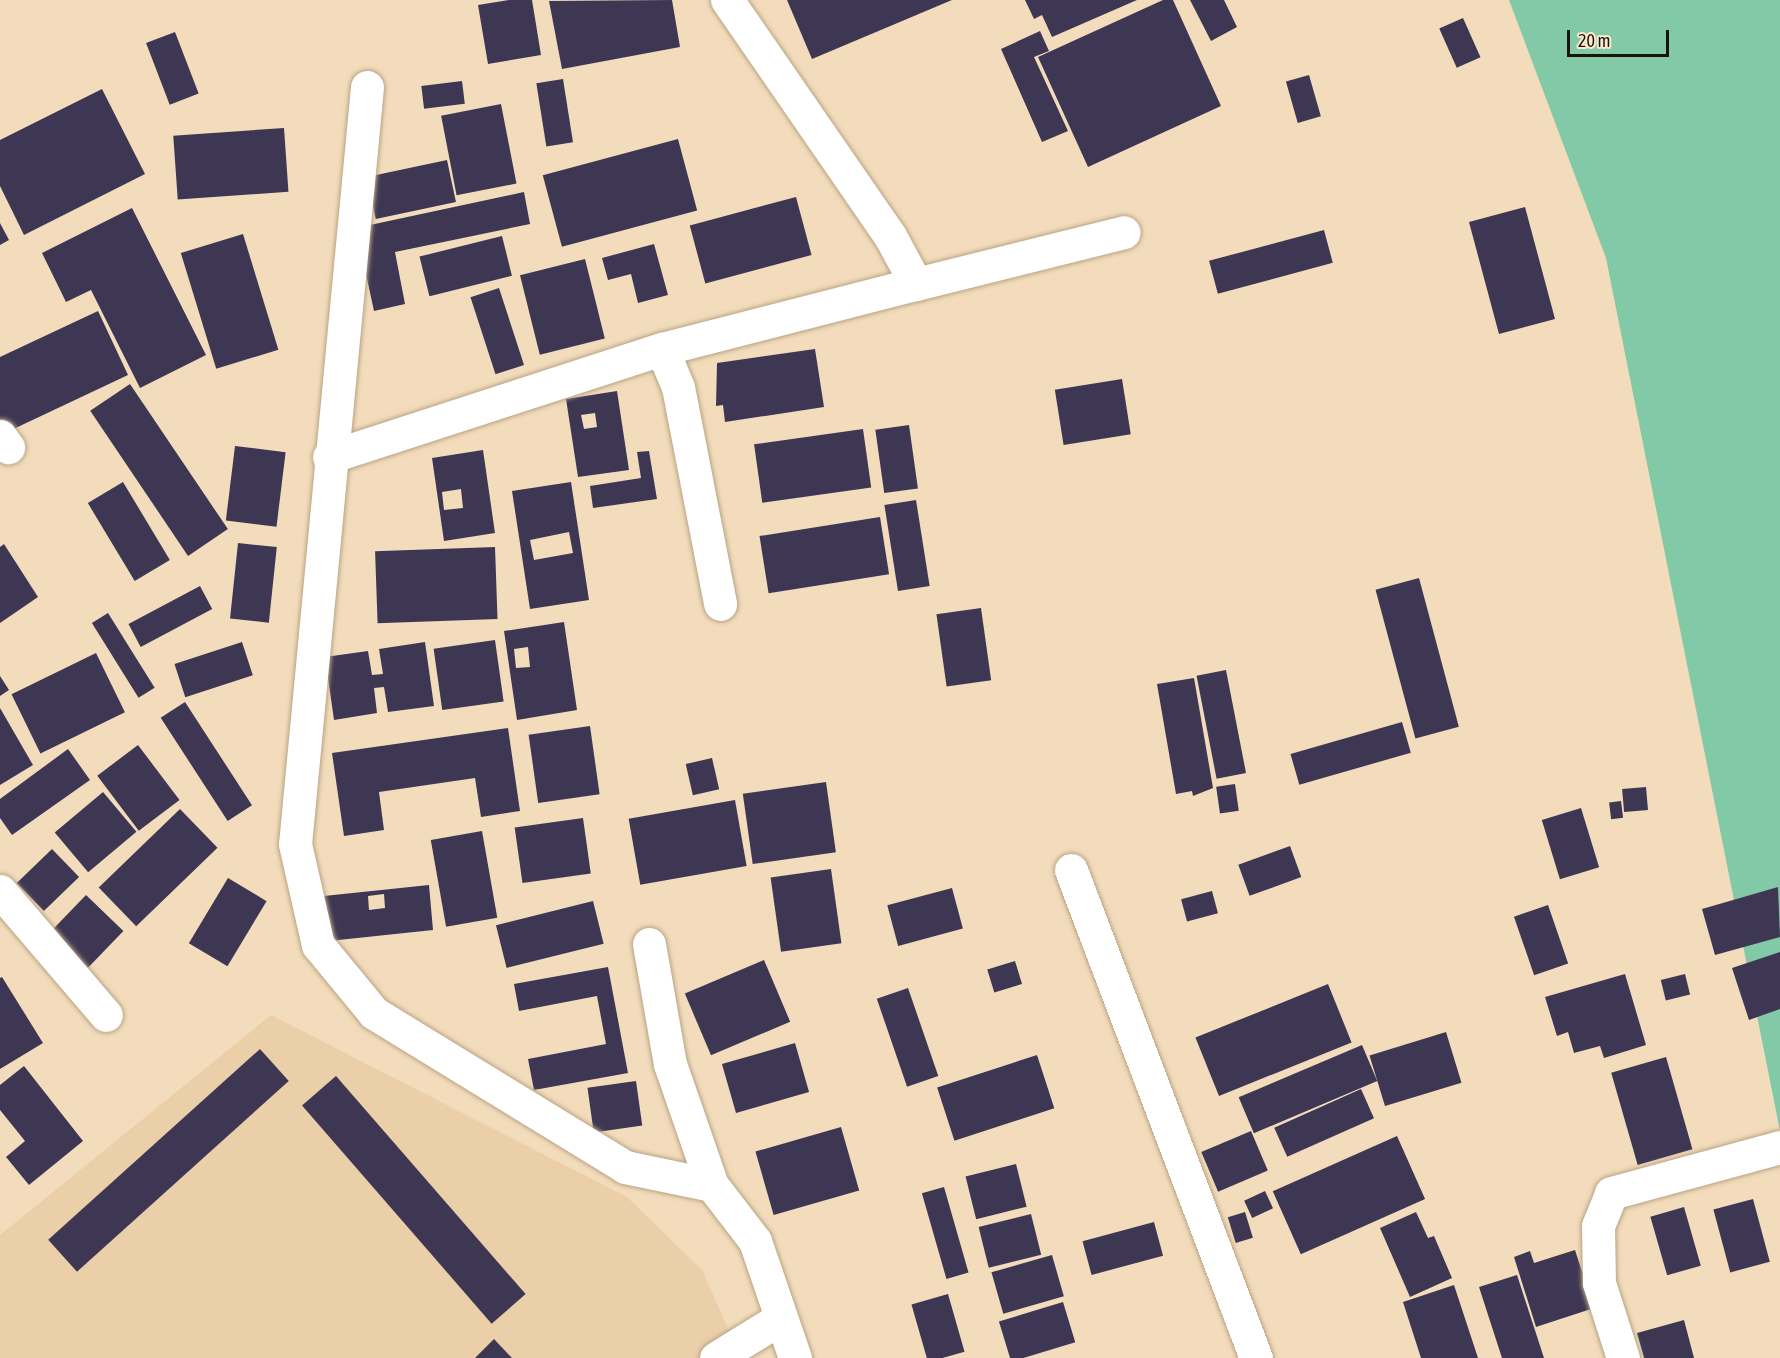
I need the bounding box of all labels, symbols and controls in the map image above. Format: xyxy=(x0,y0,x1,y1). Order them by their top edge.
scale bar xyxy=(1570,18,1672,56)
text: 20 m xyxy=(1578,30,1610,51)

